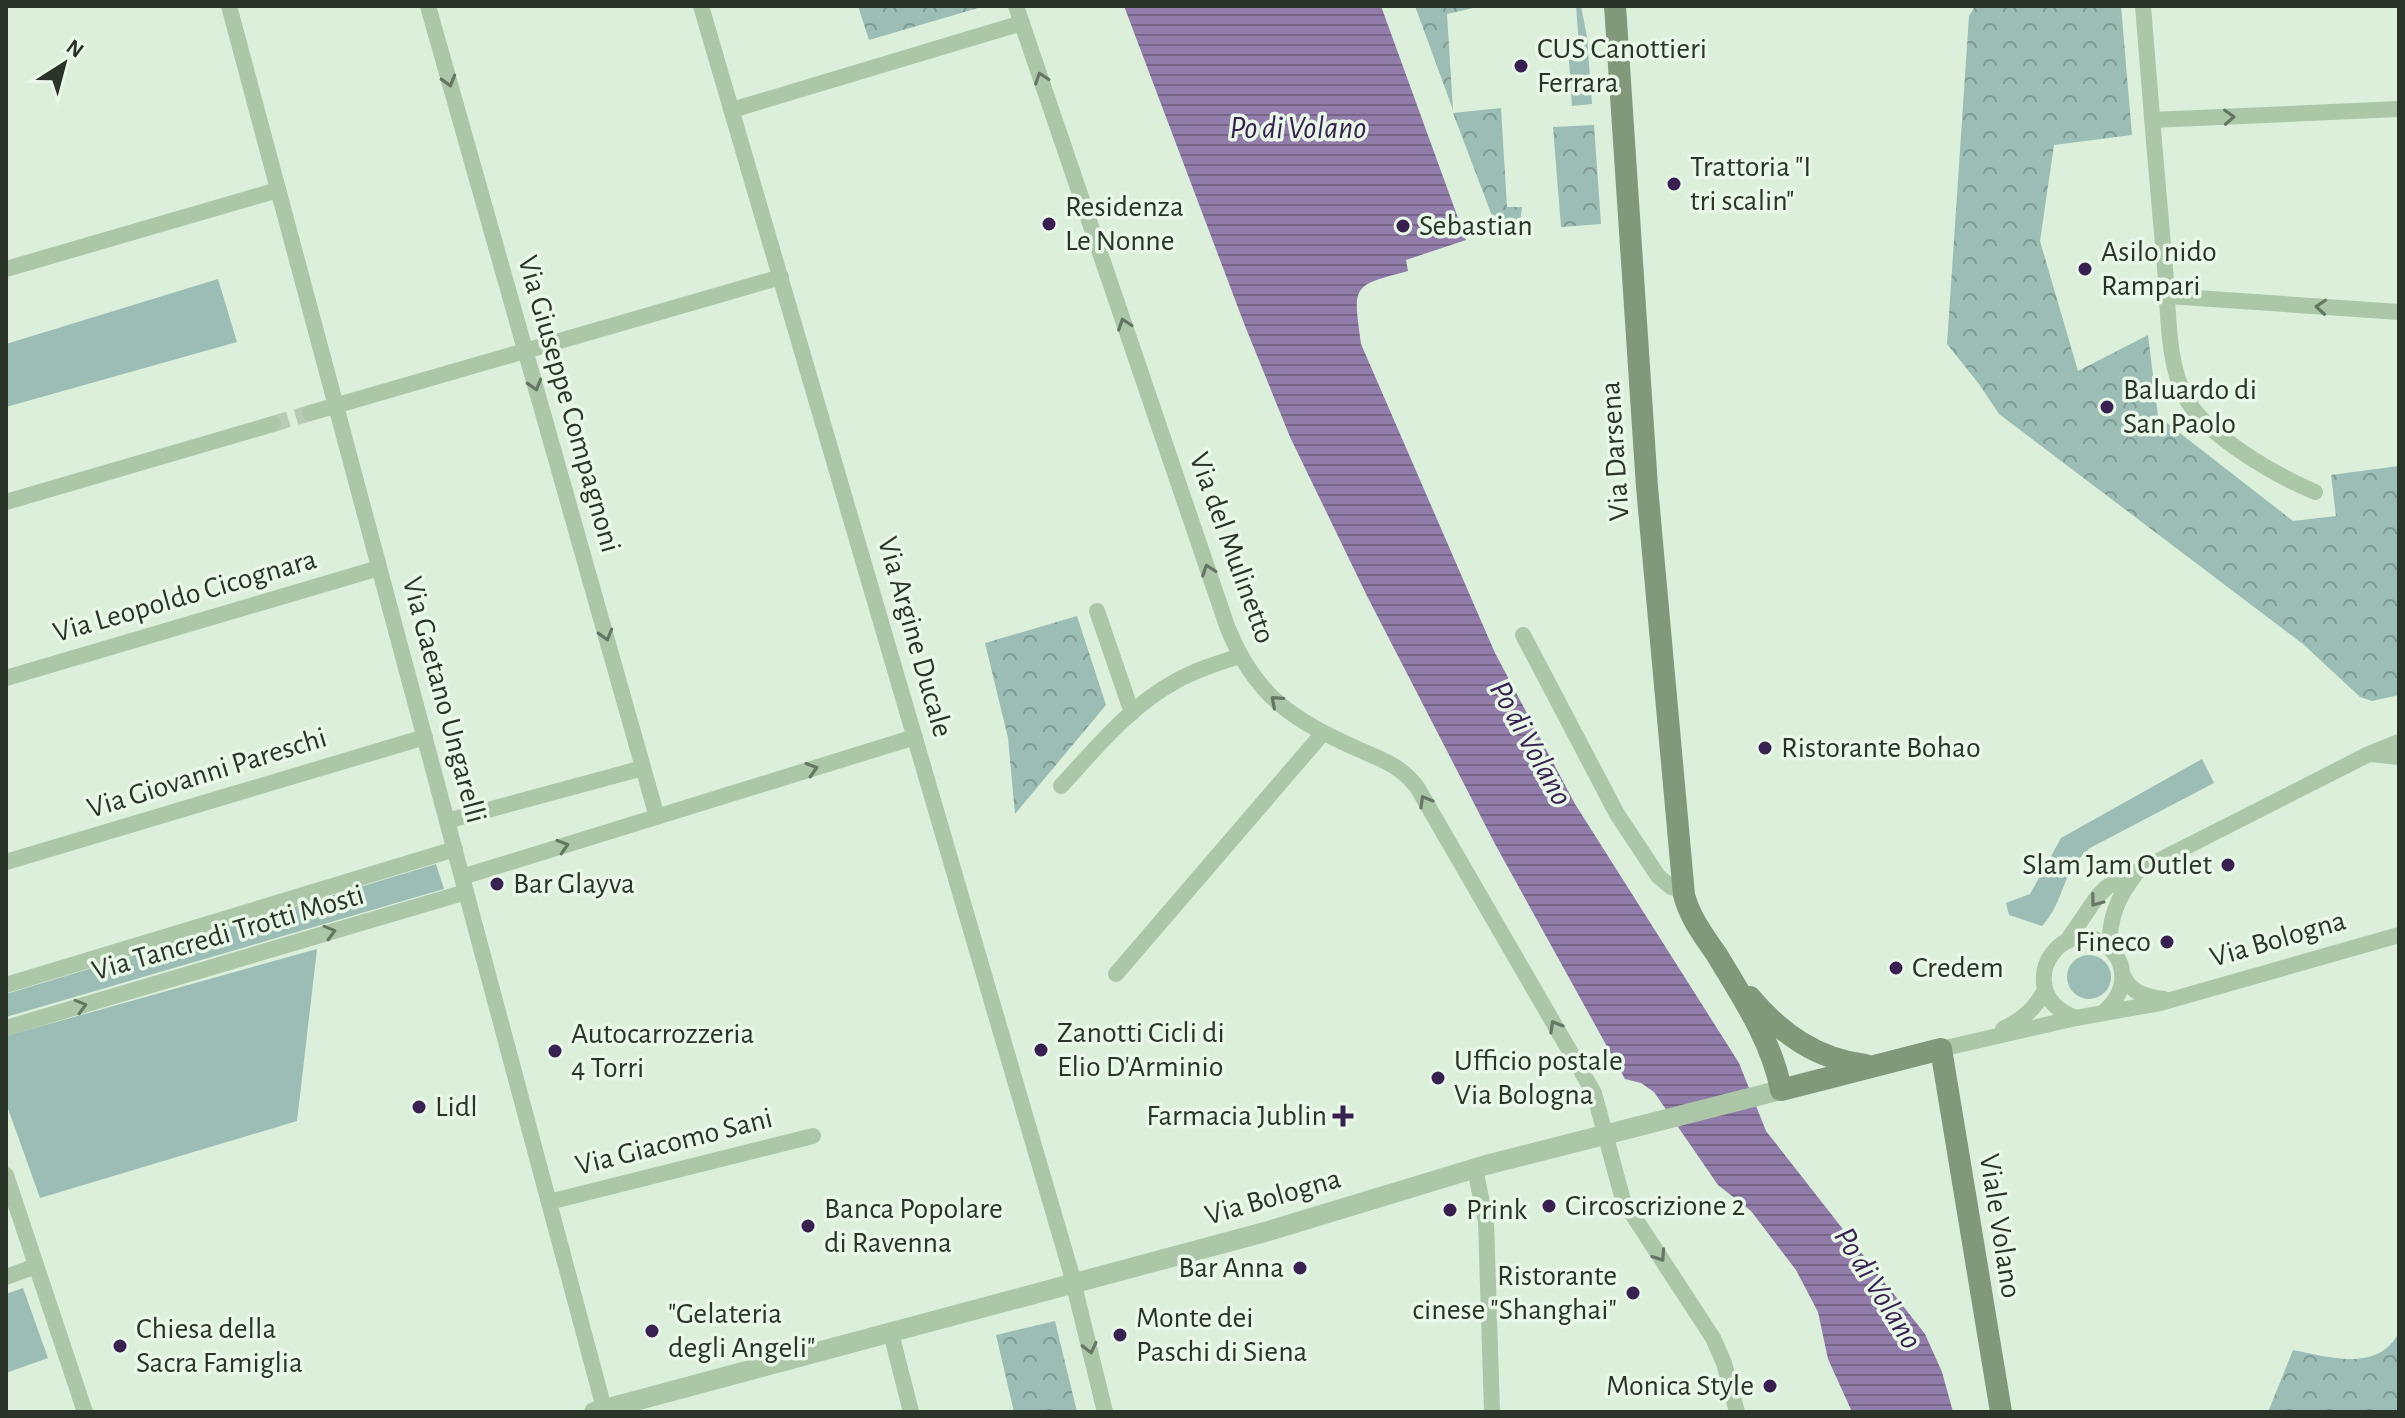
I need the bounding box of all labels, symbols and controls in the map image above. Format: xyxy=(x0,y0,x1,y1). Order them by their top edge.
north arrow xyxy=(24,24,104,104)
place label: CUS Canottieri Ferrara xyxy=(1537,34,1707,98)
text: N xyxy=(63,35,88,62)
marker: CUS Canottieri Ferrara xyxy=(1512,57,1530,75)
one-way arrow xyxy=(1034,72,1050,86)
one-way arrow xyxy=(440,74,456,88)
one-way arrow xyxy=(2224,108,2236,125)
water label: Po di Volano xyxy=(1230,112,1366,144)
place label: Trattoria "I tri scalin" xyxy=(1690,152,1811,216)
marker: Trattoria "I tri scalin" xyxy=(1665,175,1683,193)
place label: Residenza Le Nonne xyxy=(1065,192,1184,256)
place label: Sebastian xyxy=(1419,211,1533,241)
marker: Residenza Le Nonne xyxy=(1040,215,1058,233)
marker: Sebastian xyxy=(1394,217,1412,235)
place label: Asilo nido Rampari xyxy=(2101,237,2217,301)
street label: Via Giuseppe Compagnoni xyxy=(512,252,626,556)
marker: Asilo nido Rampari xyxy=(2076,260,2094,278)
one-way arrow xyxy=(2314,299,2327,316)
one-way arrow xyxy=(1118,318,1134,332)
place label: Baluardo di San Paolo xyxy=(2123,375,2257,439)
one-way arrow xyxy=(526,378,542,392)
street label: Via Darsena xyxy=(1595,380,1635,522)
marker: Baluardo di San Paolo xyxy=(2098,398,2116,416)
street label: Via del Mulinetto xyxy=(1184,449,1280,647)
street label: Via Argine Ducale xyxy=(872,533,958,741)
street label: Via Leopoldo Cicognara xyxy=(50,544,320,648)
one-way arrow xyxy=(1201,564,1217,578)
street label: Via Gaetano Ungarelli xyxy=(397,574,491,826)
one-way arrow xyxy=(596,628,613,642)
water label: Po di Volano xyxy=(1484,675,1578,811)
one-way arrow xyxy=(1271,697,1286,711)
street label: Via Giovanni Pareschi xyxy=(84,722,330,824)
place label: Ristorante Bohao xyxy=(1781,733,1981,763)
marker: Ristorante Bohao xyxy=(1756,739,1774,757)
one-way arrow xyxy=(805,762,818,778)
one-way arrow xyxy=(1419,795,1434,809)
one-way arrow xyxy=(556,839,570,855)
place label: Slam Jam Outlet xyxy=(2022,850,2212,880)
marker: Slam Jam Outlet xyxy=(2219,856,2237,874)
place label: Bar Glayva xyxy=(513,869,635,899)
marker: Bar Glayva xyxy=(488,875,506,893)
street label: Via Tancredi Trotti Mosti xyxy=(89,880,367,986)
one-way arrow xyxy=(2091,892,2106,907)
street label: Via Bologna xyxy=(2207,905,2349,973)
one-way arrow xyxy=(323,925,337,941)
place label: Fineco xyxy=(2075,927,2151,957)
marker: Fineco xyxy=(2158,933,2176,951)
place label: Credem xyxy=(1912,953,2004,983)
marker: Credem xyxy=(1887,959,1905,977)
one-way arrow xyxy=(73,999,87,1015)
place label: Zanotti Cicli di Elio D'Arminio xyxy=(1057,1018,1225,1082)
place label: Autocarrozzeria 4 Torri xyxy=(571,1019,754,1083)
one-way arrow xyxy=(1549,1020,1565,1034)
marker: Zanotti Cicli di Elio D'Arminio xyxy=(1032,1041,1050,1059)
marker: Autocarrozzeria 4 Torri xyxy=(546,1042,564,1060)
place label: Ufficio postale Via Bologna xyxy=(1454,1046,1623,1110)
marker: Ufficio postale Via Bologna xyxy=(1429,1069,1447,1087)
place label: Lidl xyxy=(435,1092,478,1122)
marker: Lidl xyxy=(410,1098,428,1116)
place label: Farmacia Jublin xyxy=(1146,1101,1327,1131)
street label: Via Giacomo Sani xyxy=(573,1103,775,1181)
marker: Farmacia Jublin xyxy=(1334,1107,1352,1125)
street label: Viale Volano xyxy=(1974,1152,2026,1300)
street label: Via Bologna xyxy=(1202,1163,1344,1231)
place label: Circoscrizione 2 xyxy=(1565,1191,1745,1221)
place label: Banca Popolare di Ravenna xyxy=(824,1194,1003,1258)
place label: Prink xyxy=(1466,1195,1528,1225)
marker: Circoscrizione 2 xyxy=(1540,1197,1558,1215)
marker: Prink xyxy=(1441,1201,1459,1219)
marker: Banca Popolare di Ravenna xyxy=(799,1217,817,1235)
water label: Po di Volano xyxy=(1828,1221,1928,1355)
one-way arrow xyxy=(1650,1247,1665,1261)
place label: Bar Anna xyxy=(1178,1253,1284,1283)
marker: Bar Anna xyxy=(1291,1259,1309,1277)
place label: Ristorante cinese "Shanghai" xyxy=(1412,1261,1617,1325)
marker: Ristorante cinese "Shanghai" xyxy=(1624,1284,1642,1302)
place label: "Gelateria degli Angeli" xyxy=(668,1299,815,1363)
place label: Monte dei Paschi di Siena xyxy=(1136,1303,1307,1367)
place label: Chiesa della Sacra Famiglia xyxy=(136,1314,303,1378)
marker: "Gelateria degli Angeli" xyxy=(643,1322,661,1340)
marker: Monte dei Paschi di Siena xyxy=(1111,1326,1129,1344)
marker: Chiesa della Sacra Famiglia xyxy=(111,1337,129,1355)
one-way arrow xyxy=(1081,1341,1098,1355)
place label: Monica Style xyxy=(1606,1371,1754,1401)
marker: Monica Style xyxy=(1761,1377,1779,1395)

